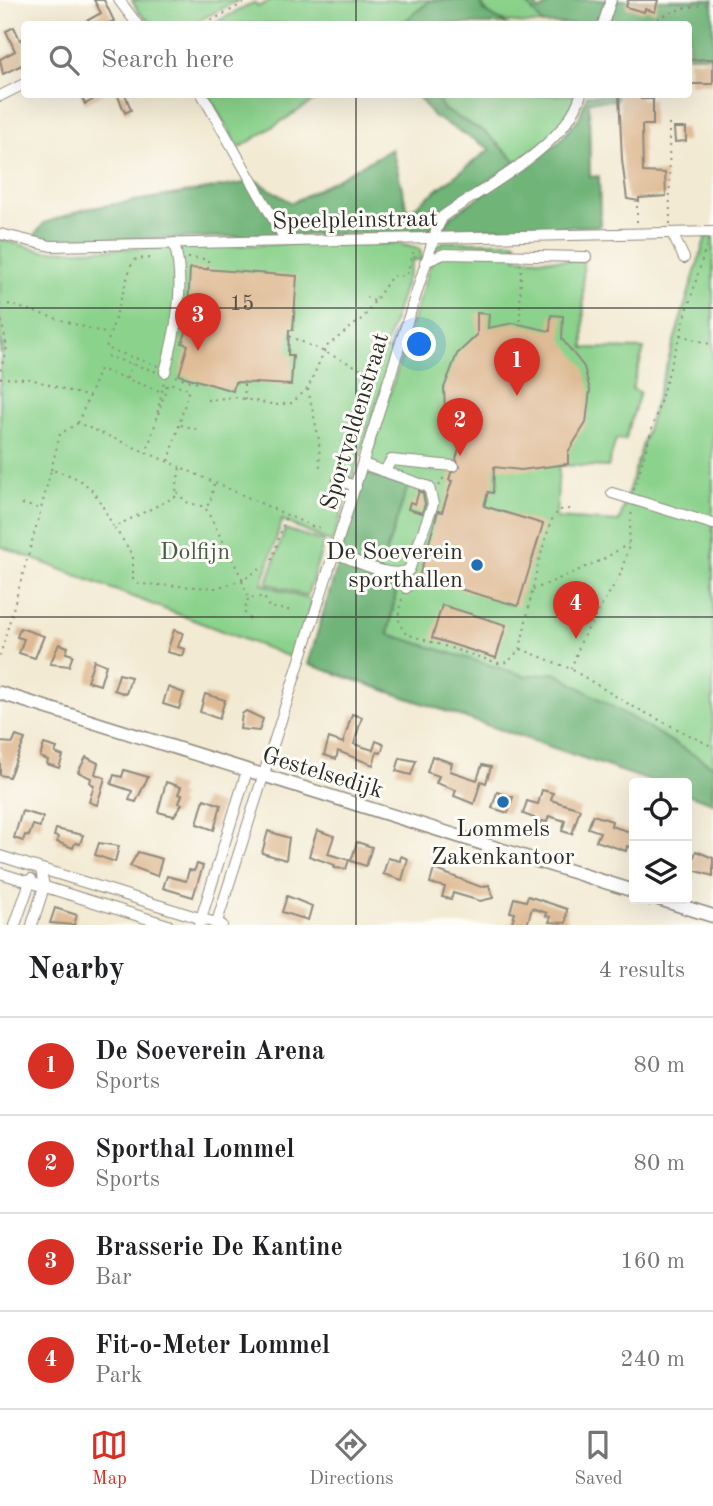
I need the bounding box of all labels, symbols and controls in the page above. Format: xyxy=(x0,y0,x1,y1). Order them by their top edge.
search box xyxy=(21,21,692,98)
icon: search xyxy=(45,41,83,79)
text: Search here xyxy=(101,47,234,73)
street label: Speelpleinstraat xyxy=(272,208,438,234)
pin: 3 xyxy=(175,293,221,351)
house number: 15 xyxy=(230,294,254,315)
your location xyxy=(402,327,436,361)
street label: Sportveldenstraat xyxy=(318,330,394,513)
pin: 1 xyxy=(494,338,540,396)
pin: 2 xyxy=(437,398,483,456)
park label: Dolfijn xyxy=(160,541,230,565)
place label: De Soeverein sporthallen xyxy=(326,541,463,593)
marker: De Soeverein sporthallen xyxy=(469,557,485,573)
pin: 4 xyxy=(553,581,599,639)
street label: Gestelsedijk xyxy=(259,744,386,804)
map controls xyxy=(629,778,692,904)
button: locate xyxy=(629,778,692,841)
marker: Lommels Zakenkantoor xyxy=(495,794,511,810)
place label: Lommels Zakenkantoor xyxy=(431,818,575,870)
button: layers xyxy=(629,841,692,904)
text: Nearby xyxy=(28,955,125,985)
text: 4 results xyxy=(599,959,685,982)
text: De Soeverein Arena xyxy=(95,1039,325,1065)
text: 1 xyxy=(44,1054,58,1077)
text: 80 m xyxy=(634,1054,685,1077)
text: Sports xyxy=(95,1070,160,1093)
text: Sporthal Lommel xyxy=(95,1137,295,1163)
text: 2 xyxy=(44,1152,58,1175)
text: 80 m xyxy=(634,1152,685,1175)
text: Sports xyxy=(95,1168,160,1191)
text: Brasserie De Kantine xyxy=(95,1235,343,1261)
text: 3 xyxy=(44,1250,58,1273)
text: 160 m xyxy=(620,1250,685,1273)
text: Bar xyxy=(95,1266,132,1289)
text: Fit-o-Meter Lommel xyxy=(95,1333,330,1359)
text: 4 xyxy=(44,1348,58,1371)
text: 240 m xyxy=(620,1348,685,1371)
text: Park xyxy=(95,1364,142,1387)
tab: Map xyxy=(90,1426,128,1491)
tab: Directions xyxy=(309,1426,394,1491)
tab: Saved xyxy=(574,1426,623,1491)

